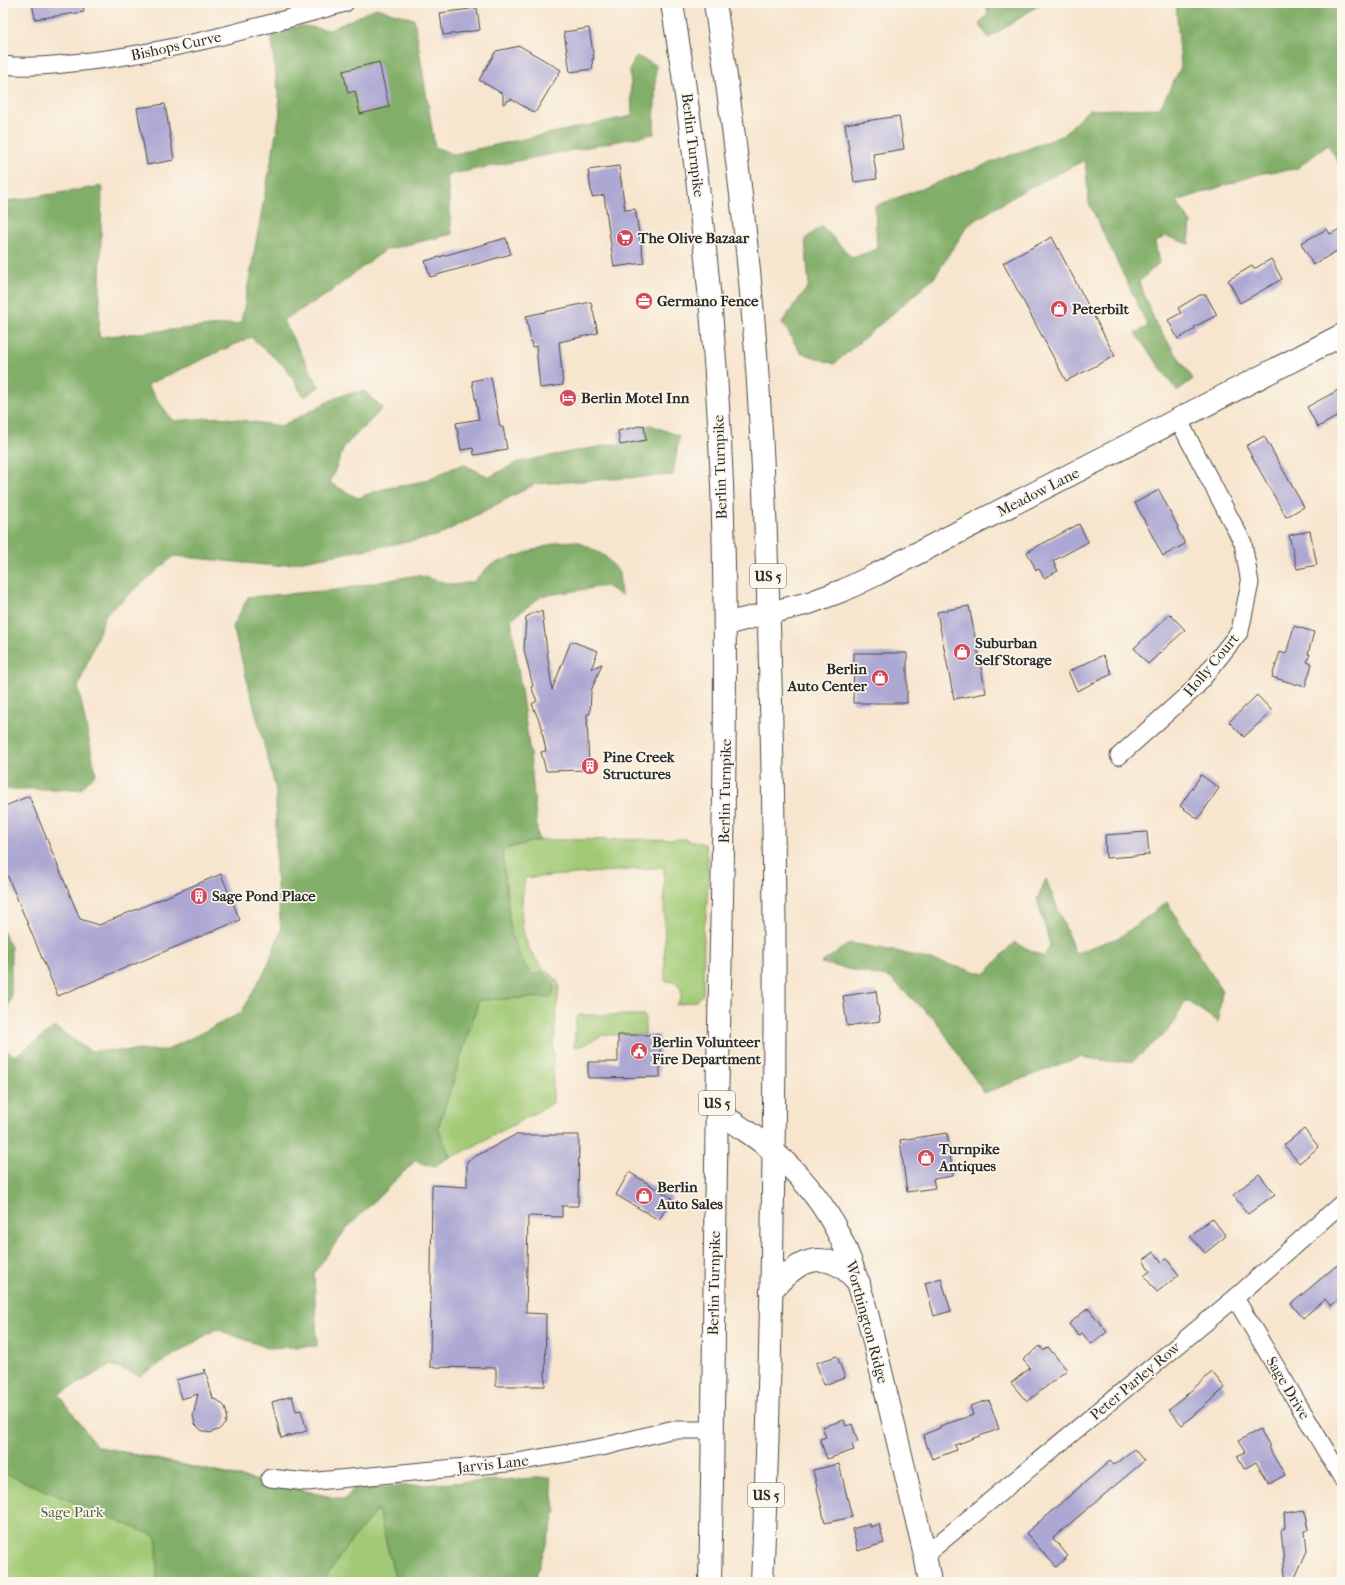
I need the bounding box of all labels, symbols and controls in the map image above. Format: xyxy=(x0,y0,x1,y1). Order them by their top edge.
street label: Bishops Curve xyxy=(129,28,223,64)
street label: Berlin Turnpike xyxy=(678,92,708,199)
supermarket icon: The Olive Bazaar xyxy=(615,228,635,248)
place label: The Olive Bazaar xyxy=(637,229,750,247)
office icon: Germano Fence xyxy=(634,291,654,311)
place label: Germano Fence xyxy=(657,292,759,310)
shop icon: Peterbilt xyxy=(1049,299,1069,319)
place label: Peterbilt xyxy=(1072,300,1130,318)
hotel icon: Berlin Motel Inn xyxy=(558,388,578,408)
place label: Berlin Motel Inn xyxy=(581,389,690,407)
street label: Berlin Turnpike xyxy=(709,414,731,520)
street label: Meadow Lane xyxy=(994,463,1083,520)
road number: US 5 xyxy=(750,564,786,588)
street label: Holly Court xyxy=(1180,630,1243,700)
place label: Suburban Self Storage xyxy=(975,634,1052,669)
shop icon: Suburban Self Storage xyxy=(952,642,972,662)
place label: Berlin Auto Center xyxy=(787,660,868,695)
shop icon: Berlin Auto Center xyxy=(870,668,890,688)
street label: Berlin Turnpike xyxy=(715,738,735,844)
place label: Pine Creek Structures xyxy=(603,748,676,783)
building icon: Pine Creek Structures xyxy=(580,756,600,776)
building icon: Sage Pond Place xyxy=(189,886,209,906)
place label: Sage Pond Place xyxy=(212,887,316,905)
place label: Berlin Volunteer Fire Department xyxy=(651,1033,762,1068)
public building icon: Berlin Volunteer Fire Department xyxy=(629,1041,649,1061)
road number: US 5 xyxy=(699,1091,735,1115)
place label: Turnpike Antiques xyxy=(938,1140,1000,1175)
shop icon: Turnpike Antiques xyxy=(916,1148,936,1168)
place label: Berlin Auto Sales xyxy=(656,1178,723,1213)
shop icon: Berlin Auto Sales xyxy=(634,1186,654,1206)
street label: Berlin Turnpike xyxy=(704,1230,724,1336)
street label: Worthington Ridge xyxy=(842,1258,892,1386)
street label: Peter Parley Row xyxy=(1086,1338,1184,1424)
street label: Sage Drive xyxy=(1262,1353,1314,1423)
street label: Jarvis Lane xyxy=(456,1451,530,1477)
road number: US 5 xyxy=(748,1483,784,1507)
park label: Sage Park xyxy=(40,1503,104,1521)

